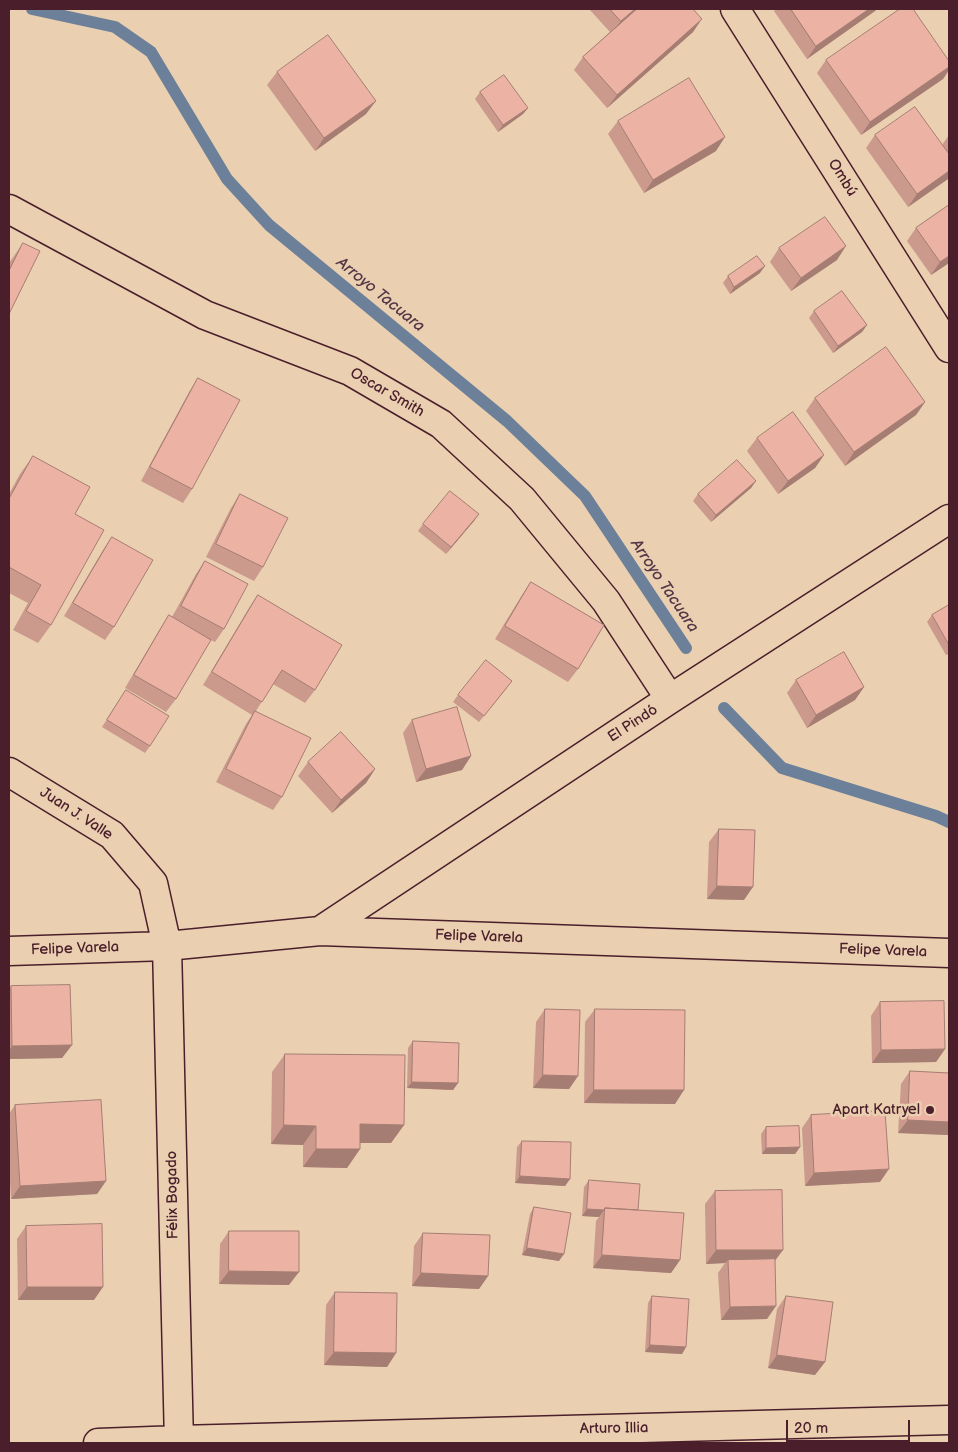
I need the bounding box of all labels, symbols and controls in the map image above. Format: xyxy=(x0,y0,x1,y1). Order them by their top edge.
street label: Ombú xyxy=(824,156,860,200)
water label: Arroyo Tacuara xyxy=(332,253,428,337)
street label: Oscar Smith xyxy=(347,365,427,421)
water label: Arroyo Tacuara xyxy=(626,536,702,636)
street label: El Pindó xyxy=(605,701,661,747)
street label: Juan J. Valle xyxy=(36,784,116,844)
street label: Felipe Varela xyxy=(435,926,523,948)
street label: Felipe Varela xyxy=(31,938,119,960)
street label: Felipe Varela xyxy=(839,940,927,962)
place label: Apart Katryel xyxy=(833,1101,920,1119)
marker: Apart Katryel xyxy=(924,1104,936,1116)
street label: Félix Bogado xyxy=(163,1151,183,1239)
scale bar xyxy=(788,1410,912,1442)
street label: Arturo Illia xyxy=(580,1419,648,1439)
text: 20 m xyxy=(794,1419,828,1438)

